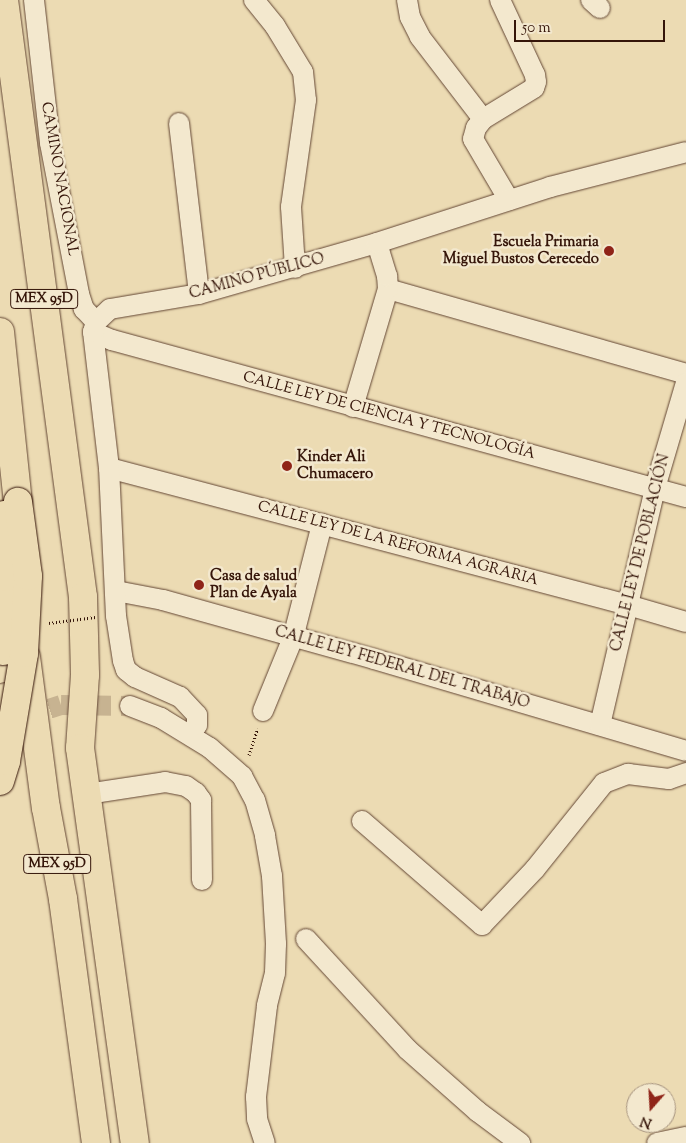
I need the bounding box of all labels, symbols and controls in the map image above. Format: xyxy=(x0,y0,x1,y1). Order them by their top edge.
scale bar xyxy=(516,10,667,42)
text: 50 m xyxy=(522,18,551,39)
street label: CAMINO NACIONAL xyxy=(37,101,81,257)
place label: Escuela Primaria Miguel Bustos Cerecedo xyxy=(443,233,599,268)
marker: Escuela Primaria Miguel Bustos Cerecedo xyxy=(603,245,615,257)
street label: CAMINO PÚBLICO xyxy=(187,250,327,304)
road number: MEX 95D xyxy=(9,288,79,310)
street label: CALLE LEY DE CIENCIA Y TECNOLOGÍA xyxy=(241,368,537,464)
place label: Kinder Ali Chumacero xyxy=(297,448,373,483)
street label: CALLE LEY DE POBLACIÓN xyxy=(608,452,674,654)
marker: Kinder Ali Chumacero xyxy=(281,460,293,472)
street label: CALLE LEY DE LA REFORMA AGRARIA xyxy=(256,498,540,590)
place label: Casa de salud Plan de Ayala xyxy=(210,567,297,602)
marker: Casa de salud Plan de Ayala xyxy=(192,578,206,592)
street label: CALLE LEY FEDERAL DEL TRABAJO xyxy=(273,623,531,713)
road number: MEX 95D xyxy=(22,852,92,876)
north arrow xyxy=(626,1083,676,1133)
text: N xyxy=(638,1110,655,1133)

